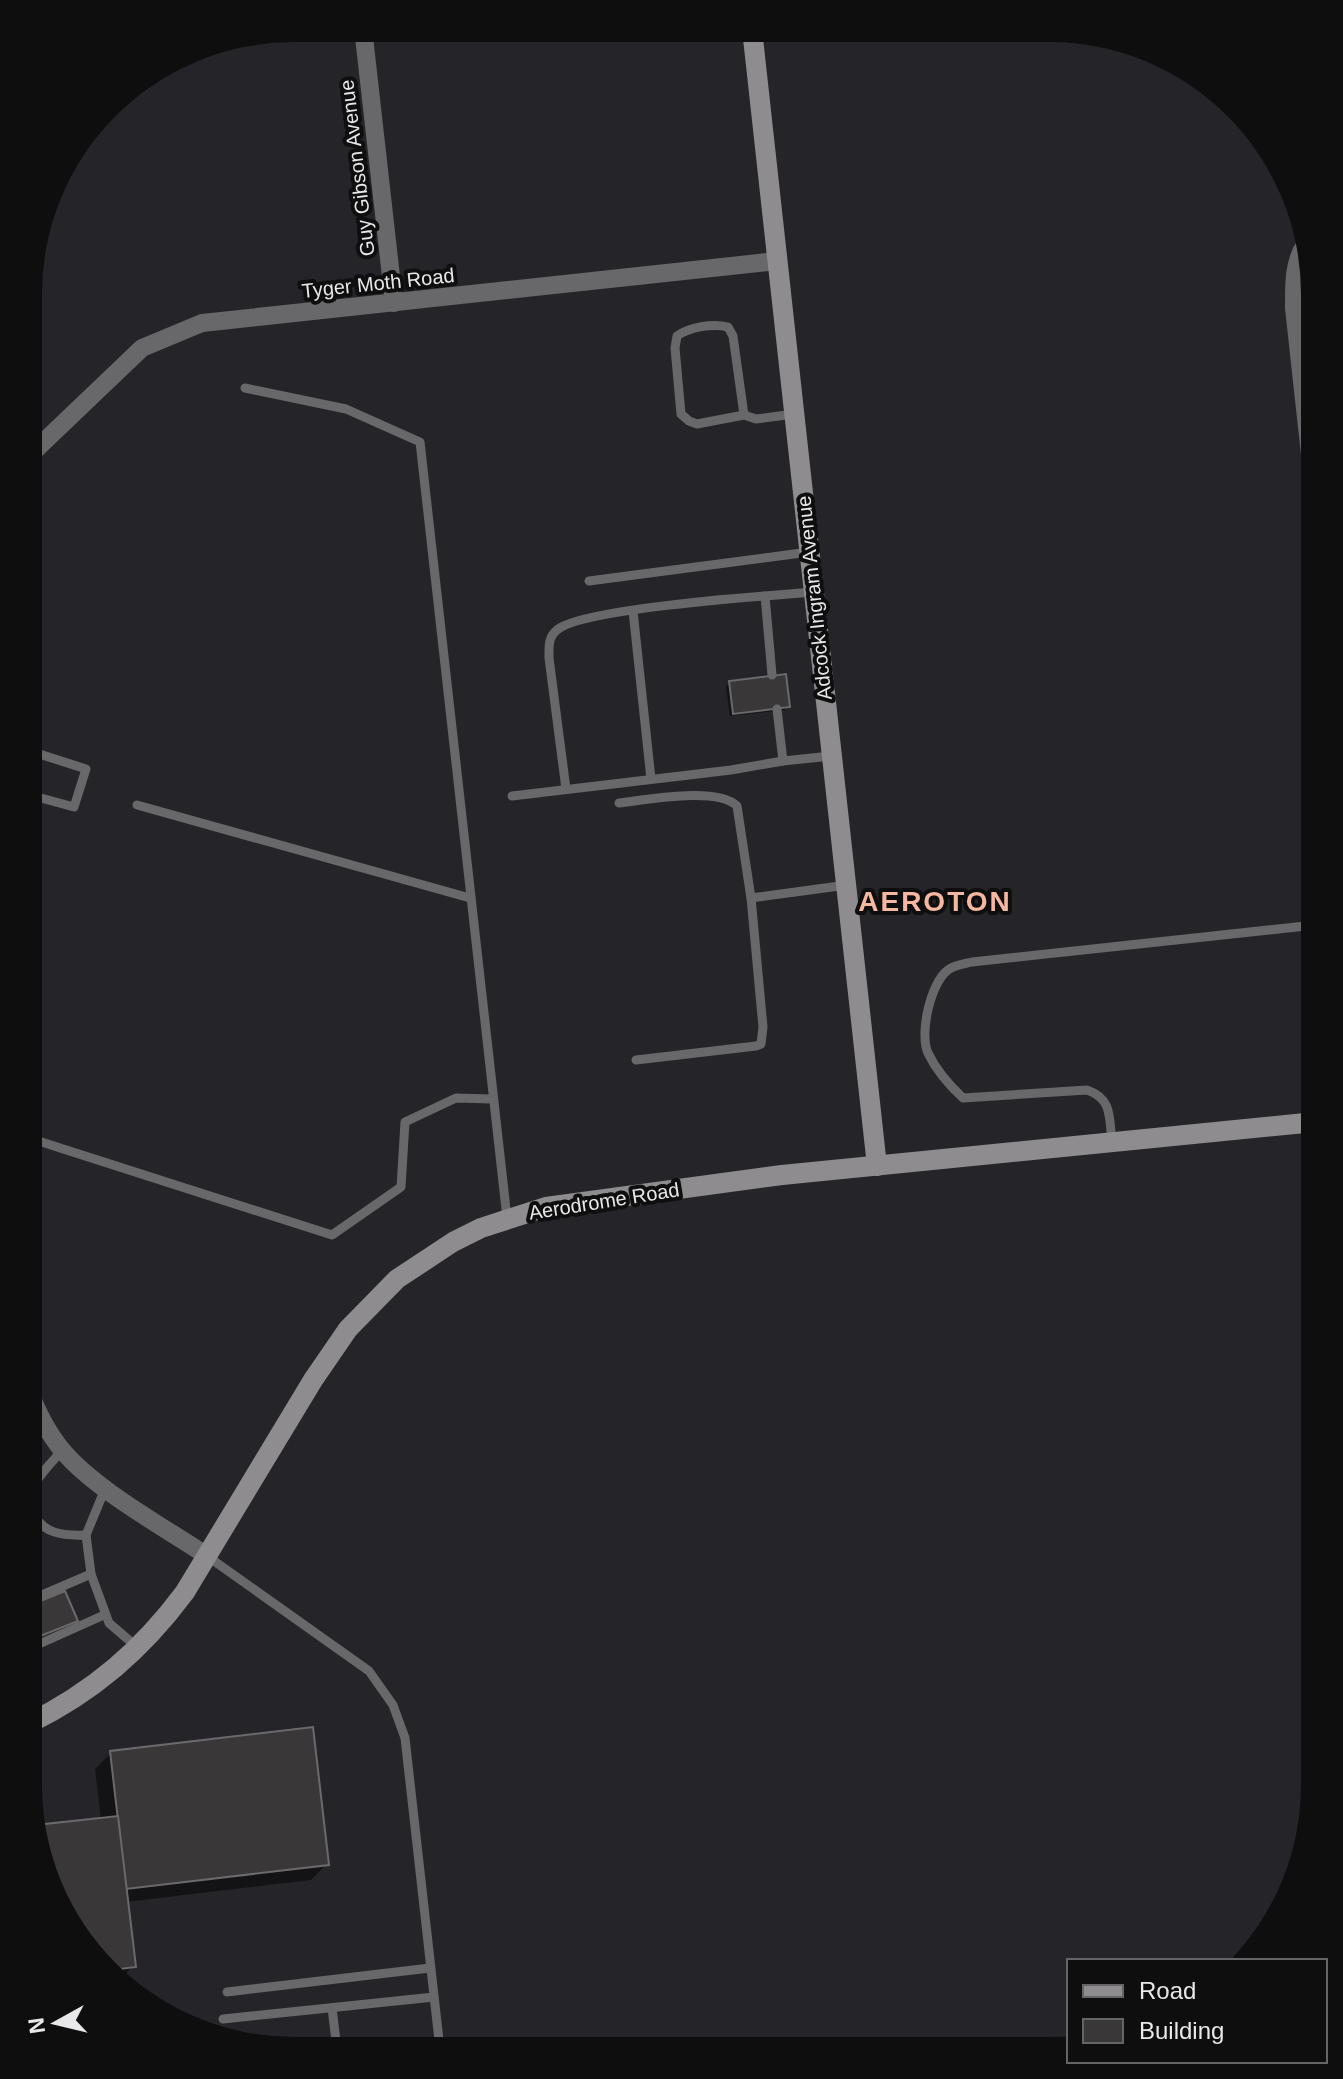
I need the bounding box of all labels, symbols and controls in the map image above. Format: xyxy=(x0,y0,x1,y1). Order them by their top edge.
street label: Guy Gibson Avenue xyxy=(335,79,379,257)
street label: Tyger Moth Road xyxy=(301,264,455,302)
street label: Adcock Ingram Avenue xyxy=(792,495,836,701)
district label: AEROTON xyxy=(858,886,1012,917)
street label: Aerodrome Road xyxy=(527,1178,681,1224)
legend xyxy=(1067,1959,1327,2063)
text: Road xyxy=(1139,1977,1196,2004)
north arrow xyxy=(16,1983,96,2063)
text: N xyxy=(23,2016,50,2035)
text: Building xyxy=(1139,2017,1224,2044)

